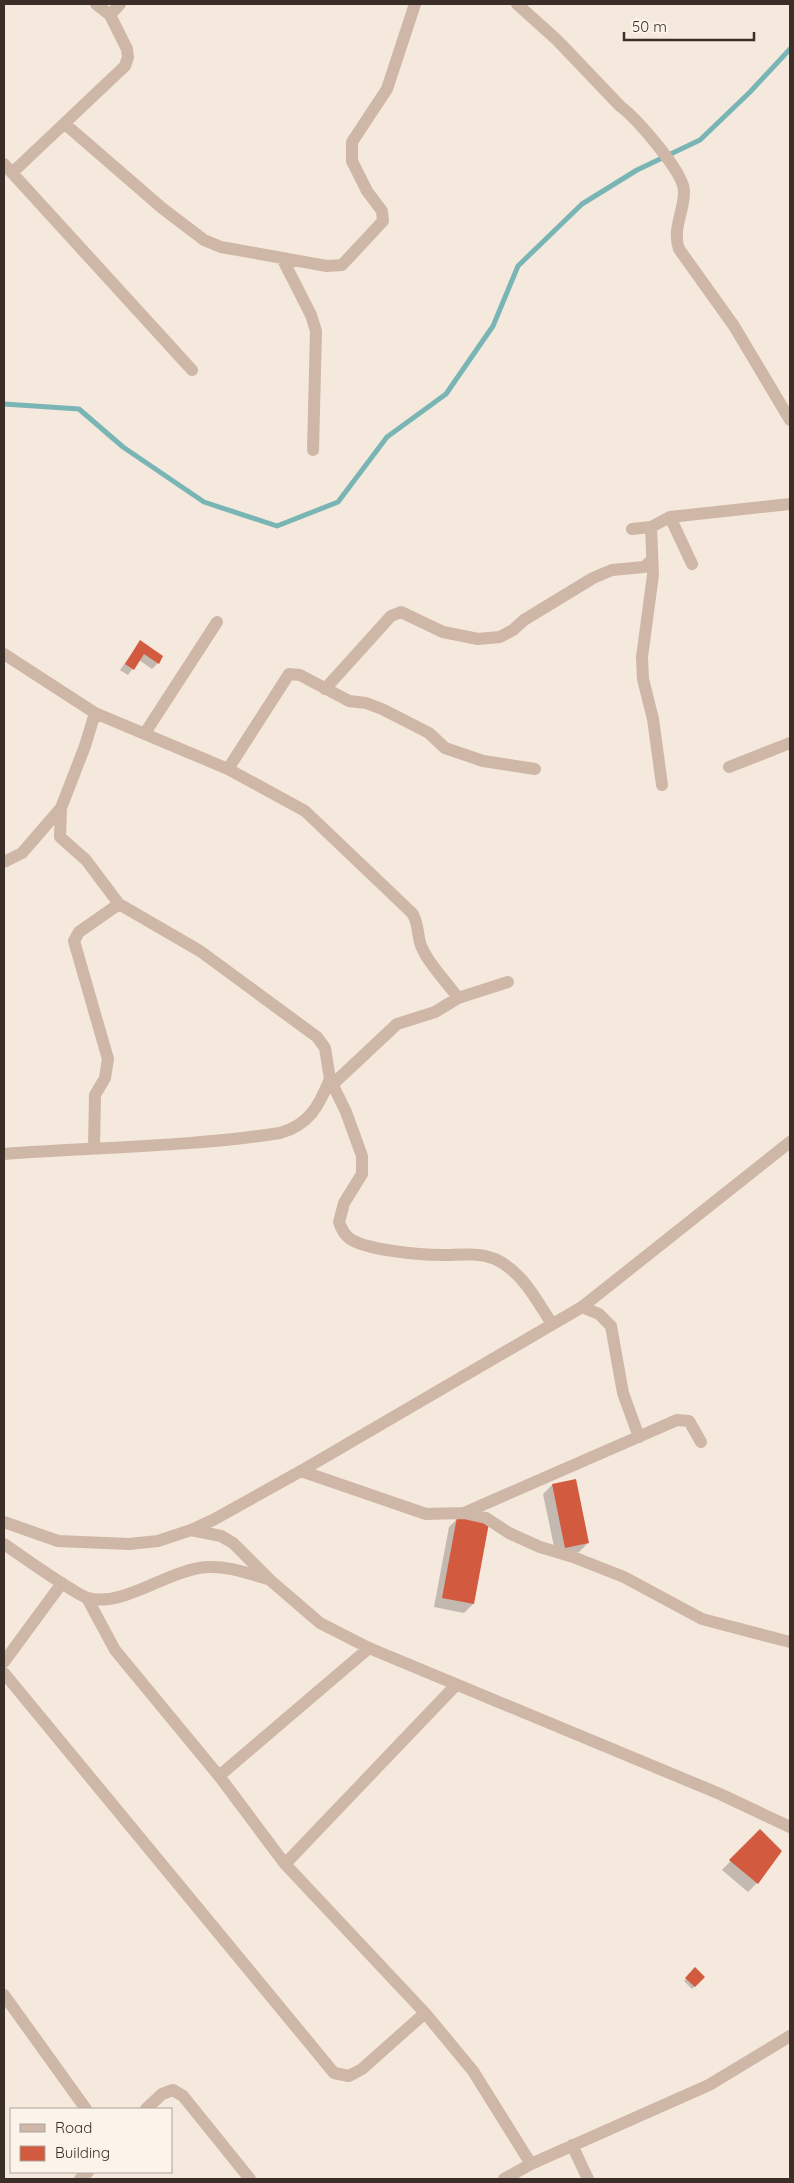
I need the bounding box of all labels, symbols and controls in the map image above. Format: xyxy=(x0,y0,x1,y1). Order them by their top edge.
scale bar xyxy=(624,10,754,42)
text: 50 m xyxy=(632,17,667,36)
legend xyxy=(10,2108,172,2173)
text: Road xyxy=(55,2118,92,2137)
text: Building xyxy=(55,2143,110,2162)

